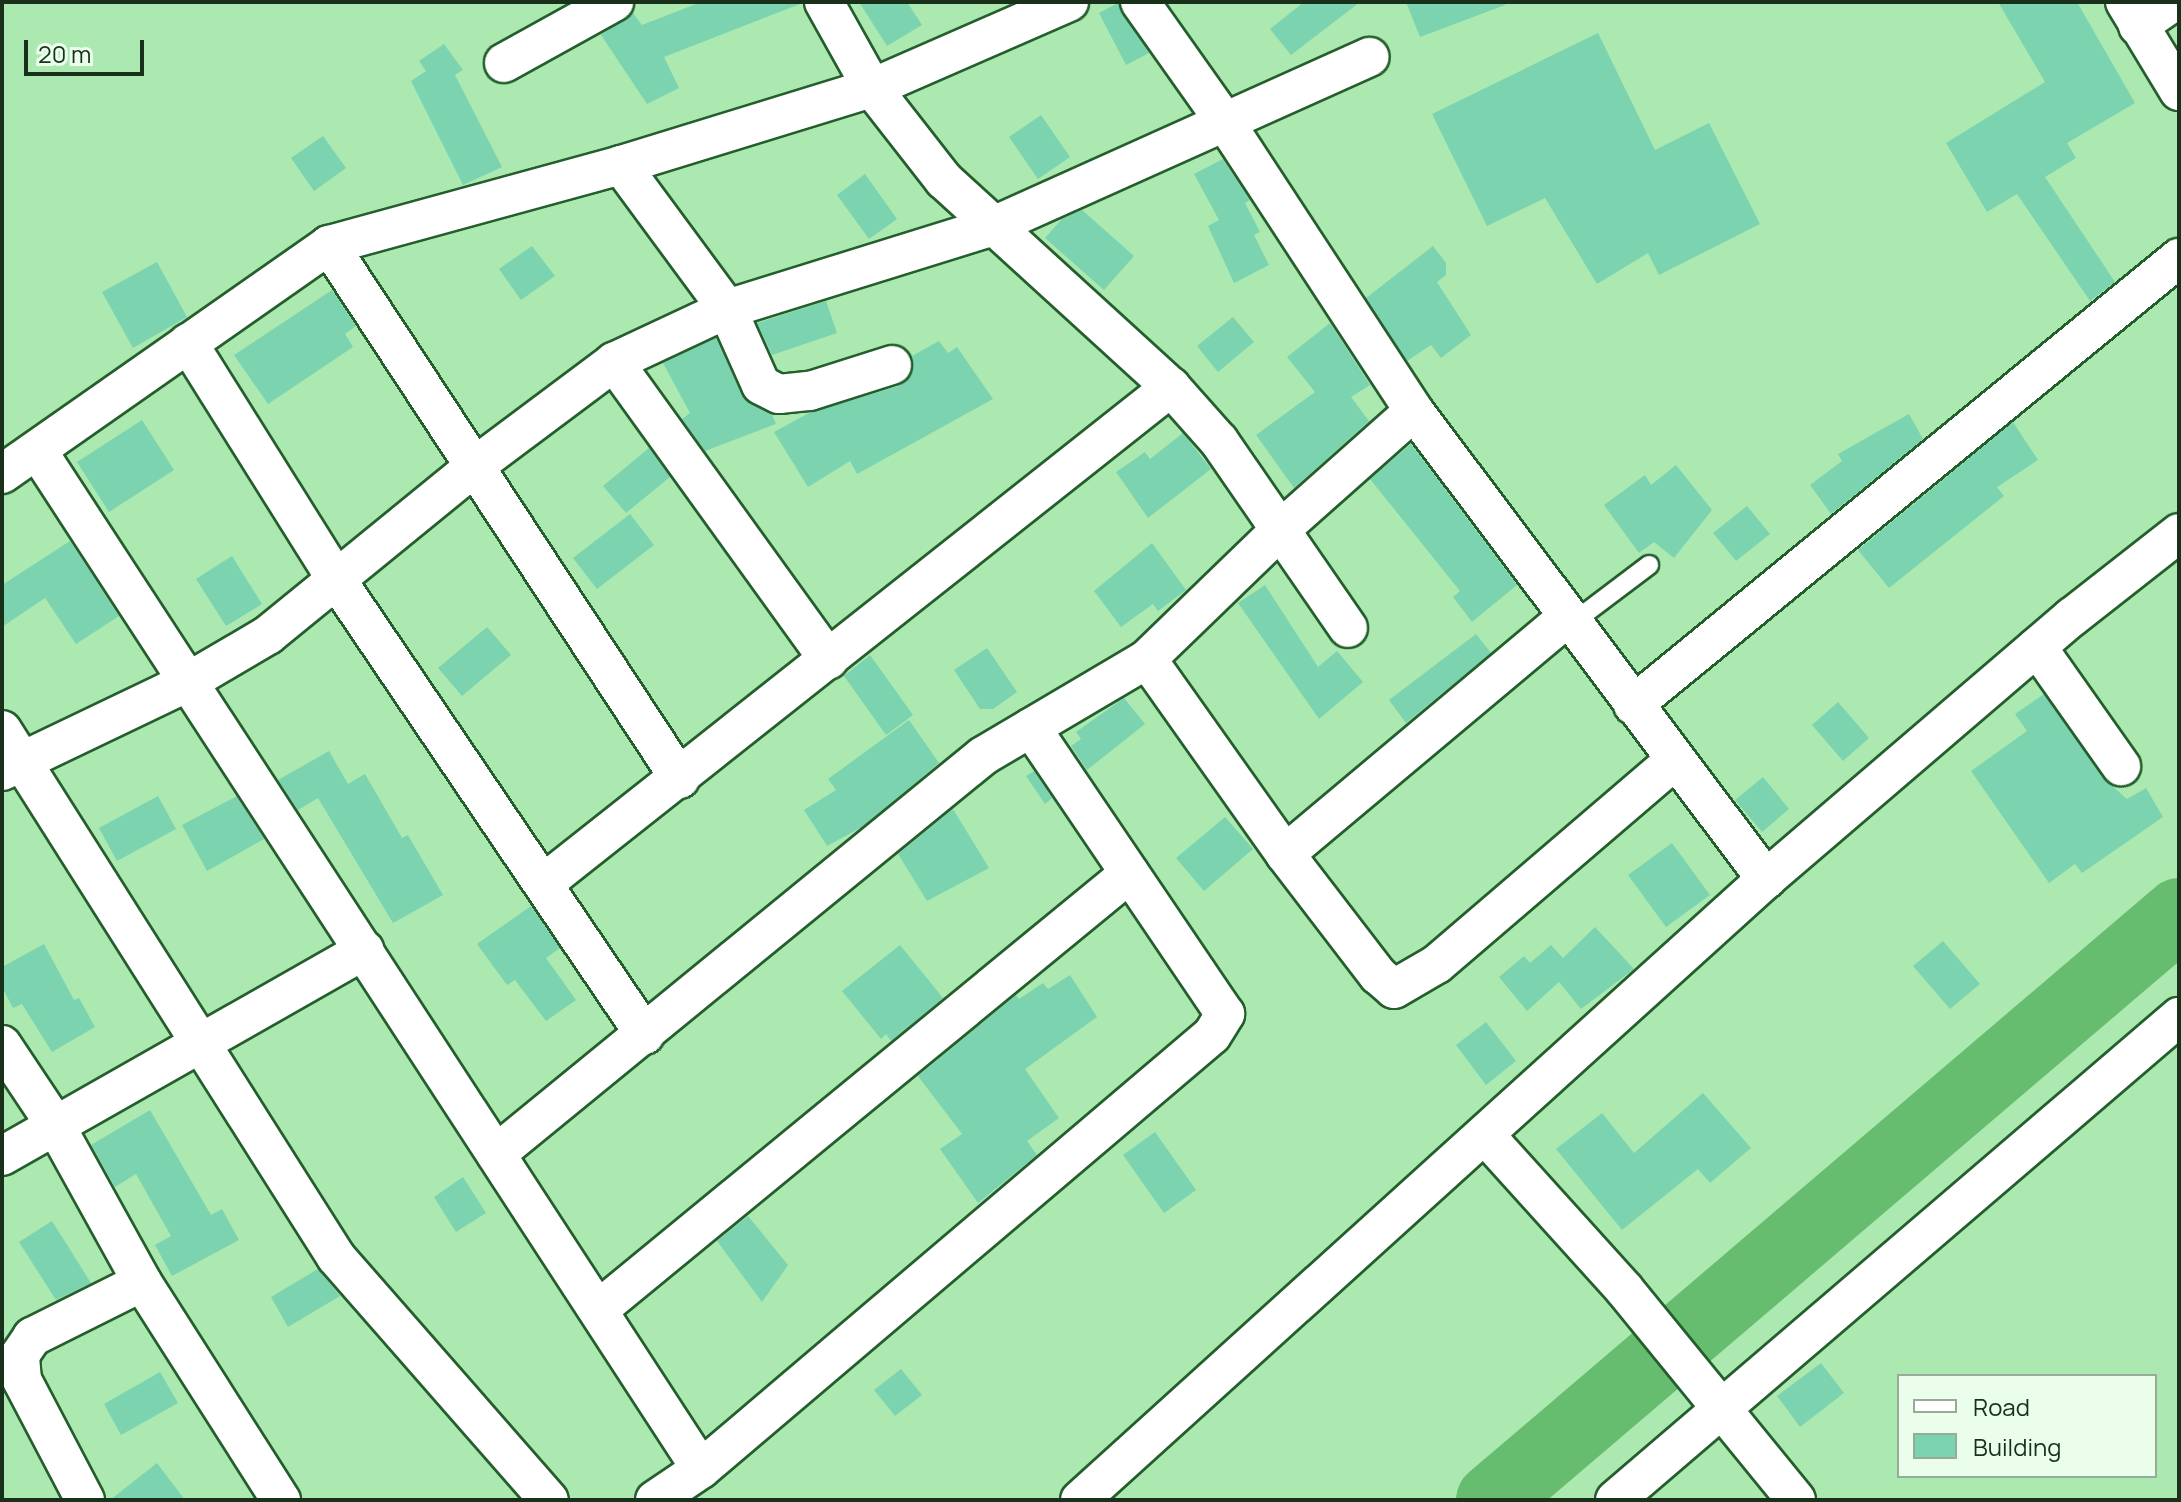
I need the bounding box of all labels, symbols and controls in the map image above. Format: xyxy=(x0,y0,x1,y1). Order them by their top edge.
scale bar xyxy=(28,24,148,74)
text: 20 m xyxy=(38,37,91,70)
legend xyxy=(1897,1374,2157,1478)
text: Road xyxy=(1973,1390,2030,1423)
text: Building xyxy=(1973,1430,2061,1463)

